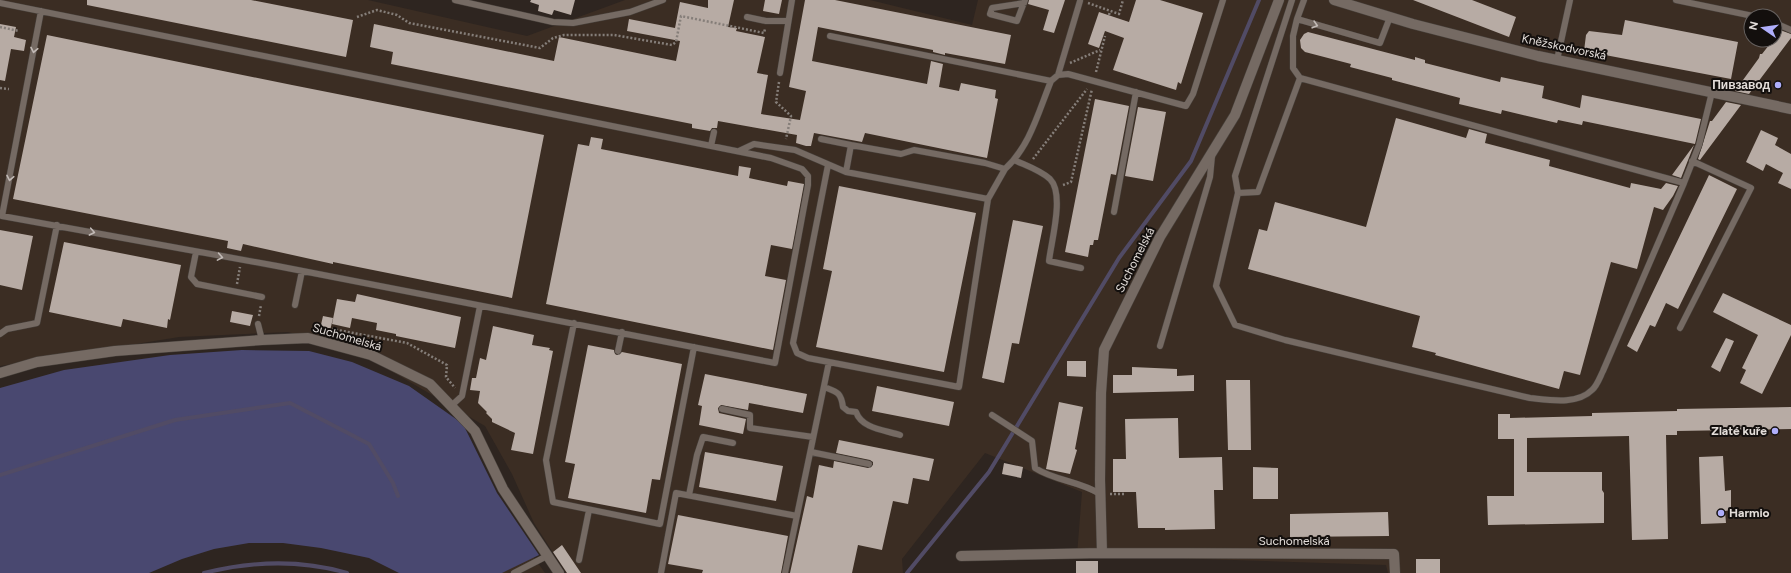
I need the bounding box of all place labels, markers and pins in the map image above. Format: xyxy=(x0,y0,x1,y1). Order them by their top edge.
place label: Пивзавод xyxy=(1712,78,1770,92)
marker: Пивзавод xyxy=(1773,80,1783,90)
place label: Zlaté kuře xyxy=(1711,424,1767,438)
marker: Zlaté kuře xyxy=(1770,426,1780,436)
place label: Harmio xyxy=(1729,506,1770,520)
marker: Harmio xyxy=(1716,508,1726,518)

